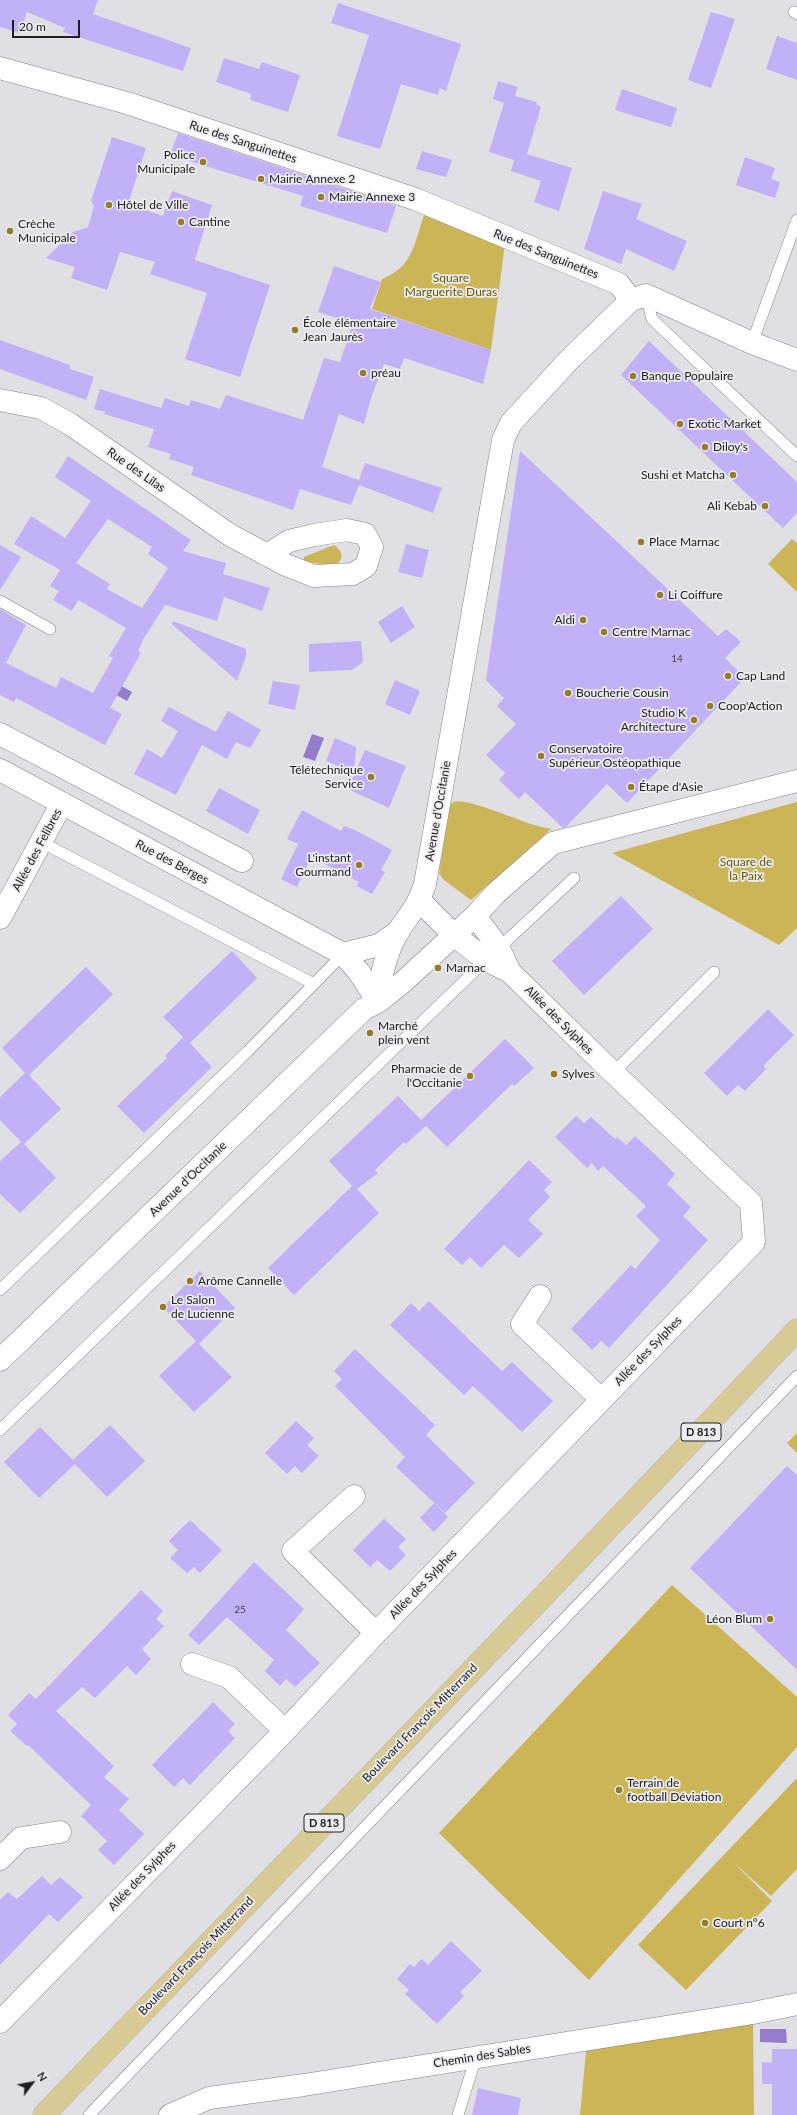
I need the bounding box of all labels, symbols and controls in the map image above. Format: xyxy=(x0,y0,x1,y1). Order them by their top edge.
scale bar xyxy=(14,12,82,38)
text: 20 m xyxy=(19,19,46,34)
street label: Rue des Sanguinettes xyxy=(187,118,299,166)
place label: Police Municipale xyxy=(137,148,195,176)
marker: Police Municipale xyxy=(198,157,208,167)
place label: Mairie Annexe 2 xyxy=(269,172,355,186)
marker: Mairie Annexe 2 xyxy=(256,174,266,184)
place label: Mairie Annexe 3 xyxy=(329,190,415,204)
marker: Mairie Annexe 3 xyxy=(316,192,326,202)
place label: Hôtel de Ville xyxy=(117,198,188,212)
marker: Hôtel de Ville xyxy=(104,200,114,210)
place label: Cantine xyxy=(189,215,230,229)
place label: Crèche Municipale xyxy=(18,217,76,245)
marker: Cantine xyxy=(176,217,186,227)
marker: Crèche Municipale xyxy=(5,226,15,236)
street label: Rue des Sanguinettes xyxy=(491,226,601,282)
park label: Square Marguerite Duras xyxy=(405,271,497,299)
place label: École élémentaire Jean Jaurès xyxy=(303,316,396,344)
marker: École élémentaire Jean Jaurès xyxy=(290,325,300,335)
place label: préau xyxy=(371,366,401,380)
marker: préau xyxy=(358,368,368,378)
place label: Banque Populaire xyxy=(641,369,733,383)
marker: Banque Populaire xyxy=(628,371,638,381)
place label: Exotic Market xyxy=(688,417,761,431)
marker: Exotic Market xyxy=(675,419,685,429)
place label: Diloy's xyxy=(713,440,748,454)
marker: Diloy's xyxy=(700,442,710,452)
street label: Rue des Lilas xyxy=(104,445,168,495)
place label: Sushi et Matcha xyxy=(641,468,725,482)
marker: Sushi et Matcha xyxy=(728,470,738,480)
place label: Ali Kebab xyxy=(707,499,757,513)
marker: Ali Kebab xyxy=(760,501,770,511)
place label: Place Marnac xyxy=(649,535,720,549)
marker: Place Marnac xyxy=(636,537,646,547)
place label: Li Coiffure xyxy=(668,588,723,602)
marker: Li Coiffure xyxy=(655,590,665,600)
place label: Aldi xyxy=(554,613,575,627)
marker: Aldi xyxy=(578,615,588,625)
place label: Centre Marnac xyxy=(612,625,690,639)
marker: Centre Marnac xyxy=(599,627,609,637)
house number: 14 xyxy=(671,653,683,665)
place label: Cap Land xyxy=(736,669,785,683)
marker: Cap Land xyxy=(723,671,733,681)
place label: Boucherie Cousin xyxy=(576,686,669,700)
marker: Boucherie Cousin xyxy=(563,688,573,698)
place label: Coop'Action xyxy=(718,699,782,713)
marker: Coop'Action xyxy=(705,701,715,711)
place label: Studio K Architecture xyxy=(621,706,686,734)
marker: Studio K Architecture xyxy=(689,715,699,725)
place label: Conservatoire Supérieur Ostéopathique xyxy=(549,742,681,770)
marker: Conservatoire Supérieur Ostéopathique xyxy=(536,751,546,761)
street label: Avenue d'Occitanie xyxy=(422,760,454,862)
place label: Télétechnique Service xyxy=(290,763,363,791)
marker: Télétechnique Service xyxy=(366,772,376,782)
place label: Étape d'Asie xyxy=(639,780,703,794)
marker: Étape d'Asie xyxy=(626,782,636,792)
street label: Allée des Felibres xyxy=(9,806,65,894)
street label: Rue des Berges xyxy=(133,837,211,887)
place label: L'instant Gourmand xyxy=(295,851,351,879)
park label: Square de la Paix xyxy=(720,855,772,883)
marker: L'instant Gourmand xyxy=(354,860,364,870)
place label: Marnac xyxy=(446,961,486,975)
marker: Marnac xyxy=(433,963,443,973)
street label: Allée des Sylphes xyxy=(522,983,596,1057)
place label: Marché plein vent xyxy=(378,1019,430,1047)
marker: Marché plein vent xyxy=(365,1028,375,1038)
place label: Pharmacie de l'Occitanie xyxy=(391,1062,462,1090)
place label: Sylves xyxy=(562,1067,595,1081)
marker: Sylves xyxy=(549,1069,559,1079)
marker: Pharmacie de l'Occitanie xyxy=(465,1071,475,1081)
street label: Avenue d'Occitanie xyxy=(146,1138,230,1220)
place label: Arôme Cannelle xyxy=(198,1274,282,1288)
marker: Arôme Cannelle xyxy=(185,1276,195,1286)
place label: Le Salon de Lucienne xyxy=(171,1293,234,1321)
marker: Le Salon de Lucienne xyxy=(158,1302,168,1312)
street label: Allée des Sylphes xyxy=(611,1313,685,1389)
road number: D 813 xyxy=(681,1423,721,1441)
street label: Allée des Sylphes xyxy=(386,1546,460,1622)
house number: 25 xyxy=(234,1604,246,1616)
place label: Léon Blum xyxy=(706,1612,762,1626)
marker: Léon Blum xyxy=(765,1614,775,1624)
street label: Boulevard François Mitterrand xyxy=(359,1661,481,1785)
place label: Terrain de football Déviation xyxy=(627,1776,721,1804)
marker: Terrain de football Déviation xyxy=(614,1785,624,1795)
road number: D 813 xyxy=(304,1814,344,1832)
street label: Allée des Sylphes xyxy=(105,1838,179,1914)
street label: Boulevard François Mitterrand xyxy=(135,1894,257,2018)
place label: Court n°6 xyxy=(713,1916,765,1930)
marker: Court n°6 xyxy=(700,1918,710,1928)
street label: Chemin des Sables xyxy=(432,2041,532,2071)
north arrow xyxy=(12,2063,52,2103)
text: N xyxy=(35,2069,50,2083)

